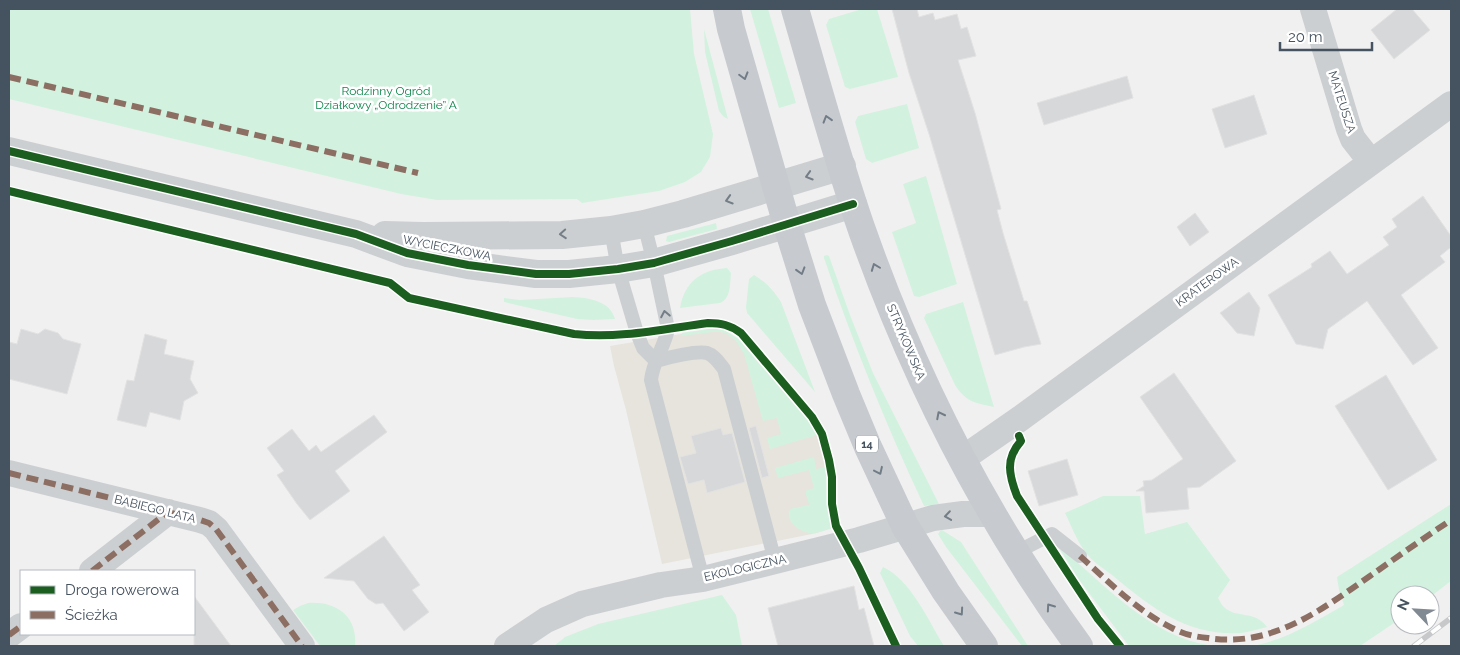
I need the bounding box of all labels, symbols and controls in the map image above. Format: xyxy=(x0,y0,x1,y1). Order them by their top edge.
scale bar xyxy=(1280,20,1372,52)
text: 20 m xyxy=(1288,28,1323,46)
street label: MATEUSZA xyxy=(1325,69,1359,135)
one-way arrow xyxy=(739,71,749,79)
park label: Rodzinny Ogród Działkowy „Odrodzenie” A xyxy=(315,84,457,112)
one-way arrow xyxy=(823,116,833,124)
one-way arrow xyxy=(805,170,813,180)
one-way arrow xyxy=(726,194,734,204)
one-way arrow xyxy=(559,229,567,240)
street label: WYCIECZKOWA xyxy=(402,233,492,263)
street label: KRATEROWA xyxy=(1173,255,1241,309)
one-way arrow xyxy=(871,263,881,271)
one-way arrow xyxy=(796,266,806,275)
street label: STRYKOWSKA xyxy=(884,302,928,382)
one-way arrow xyxy=(660,310,671,319)
one-way arrow xyxy=(936,412,946,421)
road number: 14 xyxy=(856,436,878,452)
one-way arrow xyxy=(873,466,884,475)
street label: BABIEGO LATA xyxy=(113,492,197,526)
one-way arrow xyxy=(944,511,952,521)
street label: EKOLOGICZNA xyxy=(703,552,787,584)
legend xyxy=(20,570,195,635)
text: Droga rowerowa xyxy=(65,581,179,599)
north arrow xyxy=(1390,585,1440,635)
text: N xyxy=(1394,596,1413,613)
one-way arrow xyxy=(1047,603,1056,613)
text: Ścieżka xyxy=(65,606,118,624)
one-way arrow xyxy=(954,606,963,616)

